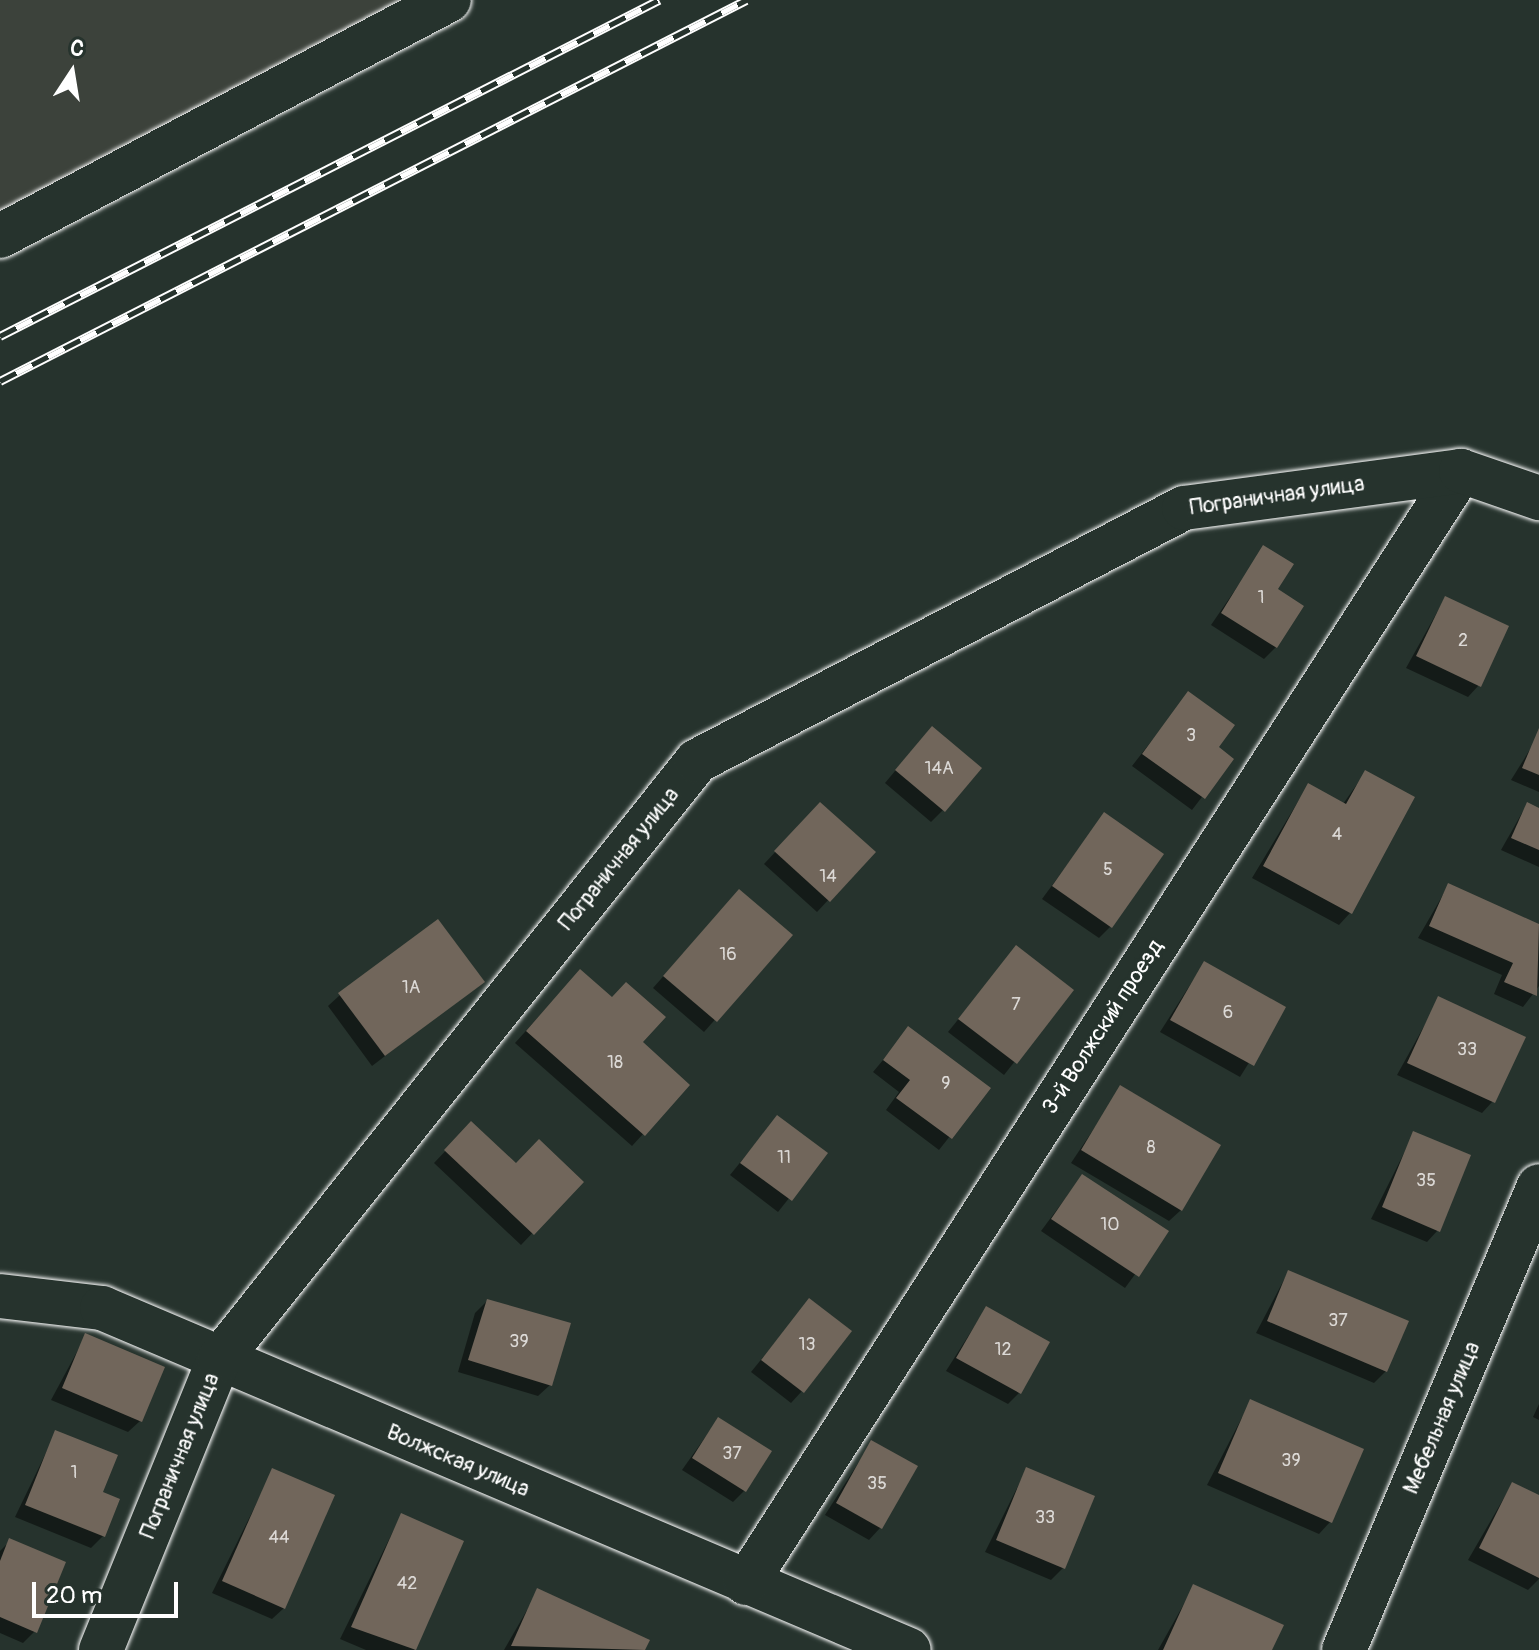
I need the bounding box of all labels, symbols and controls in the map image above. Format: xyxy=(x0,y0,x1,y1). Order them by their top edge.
north arrow xyxy=(32,32,112,112)
text: С xyxy=(67,33,87,64)
street label: Пограничная улица xyxy=(1188,471,1366,521)
house number: 1 xyxy=(1257,587,1265,609)
house number: 2 xyxy=(1458,630,1468,652)
house number: 3 xyxy=(1186,725,1196,747)
house number: 14А xyxy=(924,758,954,780)
street label: Пограничная улица xyxy=(553,782,685,936)
house number: 4 xyxy=(1332,824,1342,846)
house number: 5 xyxy=(1103,859,1113,881)
house number: 14 xyxy=(819,866,837,888)
street label: 3-й Волжский проезд xyxy=(1037,935,1169,1119)
house number: 16 xyxy=(719,944,737,966)
house number: 1А xyxy=(402,977,420,999)
house number: 7 xyxy=(1011,994,1021,1016)
house number: 6 xyxy=(1223,1002,1233,1024)
house number: 33 xyxy=(1457,1039,1477,1061)
house number: 18 xyxy=(607,1052,623,1074)
house number: 9 xyxy=(941,1073,951,1095)
house number: 8 xyxy=(1146,1137,1156,1159)
house number: 11 xyxy=(777,1147,791,1169)
house number: 35 xyxy=(1416,1170,1436,1192)
house number: 10 xyxy=(1100,1214,1120,1236)
house number: 37 xyxy=(1328,1310,1348,1332)
house number: 39 xyxy=(509,1331,529,1353)
house number: 13 xyxy=(798,1334,816,1356)
street label: Мебельная улица xyxy=(1398,1338,1486,1498)
house number: 12 xyxy=(994,1339,1012,1361)
street label: Пограничная улица xyxy=(135,1369,225,1543)
street label: Волжская улица xyxy=(383,1419,533,1503)
house number: 37 xyxy=(722,1443,742,1465)
house number: 39 xyxy=(1281,1450,1301,1472)
house number: 1 xyxy=(70,1462,78,1484)
house number: 35 xyxy=(867,1473,887,1495)
house number: 33 xyxy=(1035,1507,1055,1529)
house number: 44 xyxy=(269,1527,289,1549)
scale bar xyxy=(36,1566,182,1616)
house number: 42 xyxy=(397,1573,417,1595)
text: 20 m xyxy=(46,1581,102,1610)

